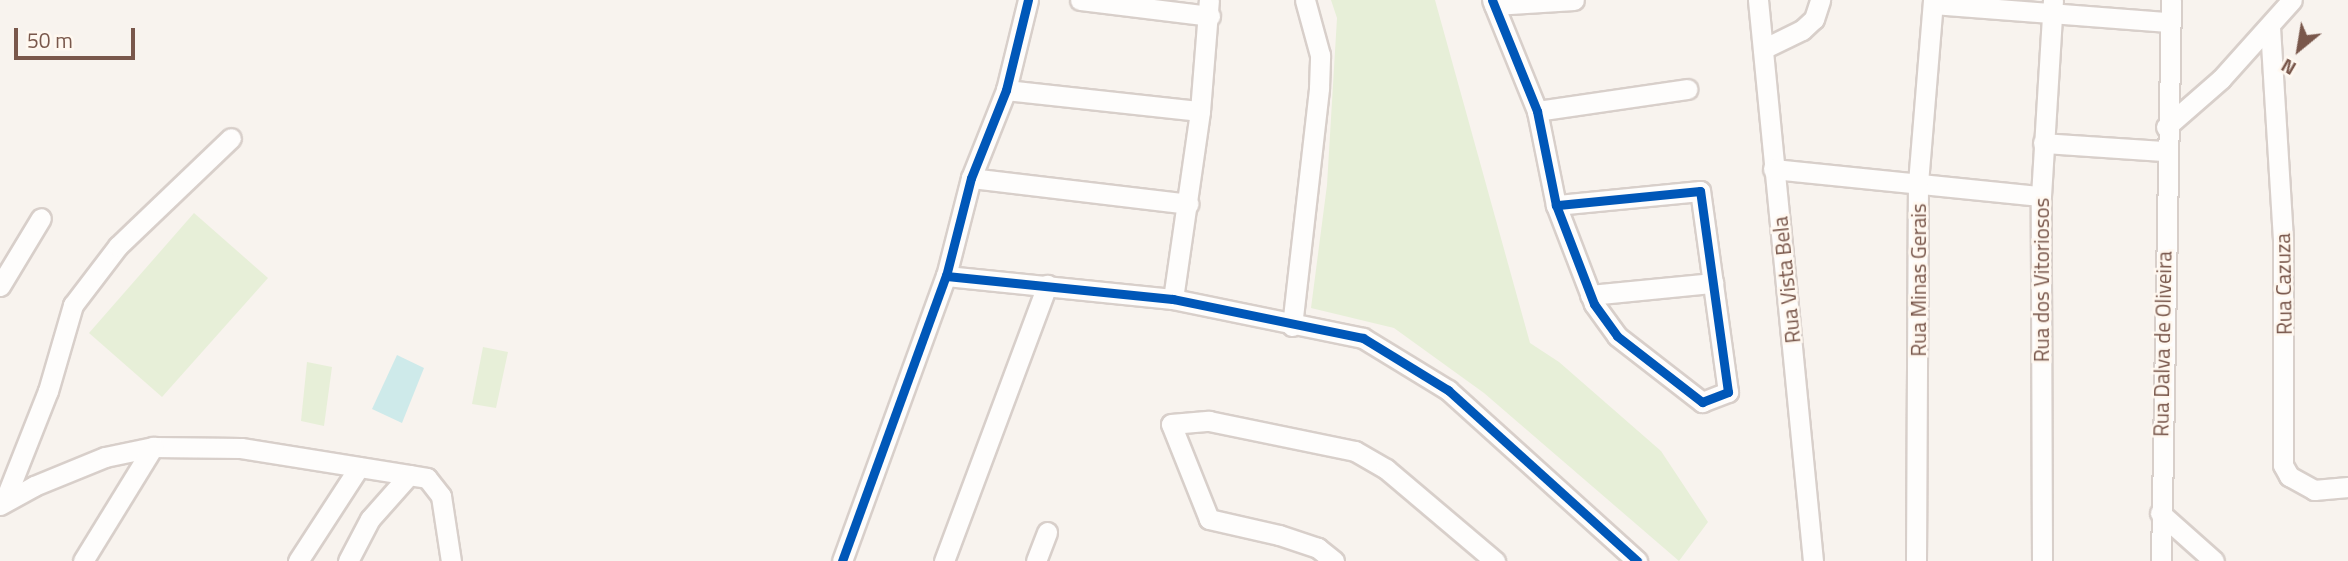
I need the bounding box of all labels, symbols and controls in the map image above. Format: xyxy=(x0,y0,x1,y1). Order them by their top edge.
scale bar xyxy=(18,14,138,58)
north arrow xyxy=(2264,14,2334,84)
text: 50 m xyxy=(27,24,73,56)
text: N xyxy=(2275,52,2301,83)
street label: Rua dos Vitoriosos xyxy=(2028,198,2054,362)
street label: Rua Minas Gerais xyxy=(1905,203,1931,357)
street label: Rua Vista Bela xyxy=(1767,215,1805,345)
street label: Rua Cazuza xyxy=(2270,233,2296,335)
street label: Rua Dalva de Oliveira xyxy=(2148,251,2176,437)

